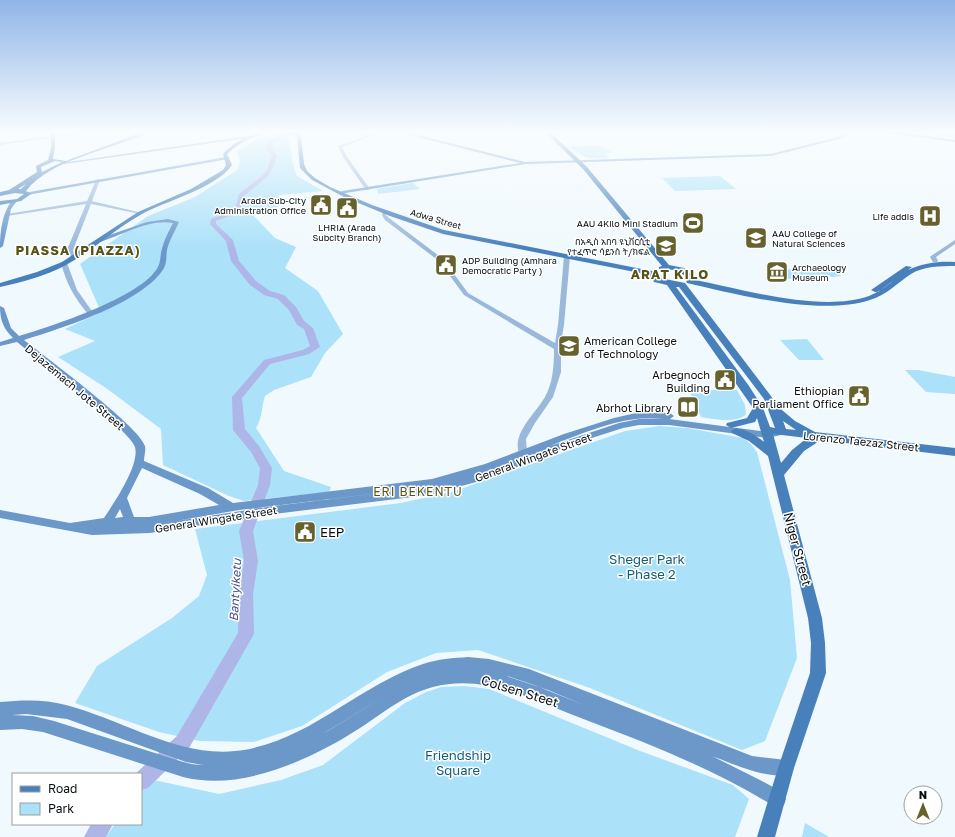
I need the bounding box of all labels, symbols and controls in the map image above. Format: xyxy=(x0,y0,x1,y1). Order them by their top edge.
public building icon: Arada Sub-City Administration Office xyxy=(308,192,334,218)
place label: Arada Sub-City Administration Office xyxy=(214,195,306,216)
public building icon: LHRIA (Arada Subcity Branch) xyxy=(334,195,360,221)
hospital icon: Life addis xyxy=(917,203,943,229)
street label: Adwa Street xyxy=(409,206,463,232)
sports icon: AAU 4Kilo Mini Stadium xyxy=(680,210,706,236)
place label: Life addis xyxy=(872,211,914,222)
place label: AAU 4Kilo Mini Stadium xyxy=(577,218,678,229)
place label: LHRIA (Arada Subcity Branch) xyxy=(312,222,382,243)
school or university icon: AAU College of Natural Sciences xyxy=(743,225,769,251)
place label: AAU College of Natural Sciences xyxy=(772,228,845,249)
school or university icon: በአዲስ አበባ ዩኒቨርሲቲ የተፈጥሮ ሳይንስ ት/ክፍል xyxy=(653,233,679,259)
place label: በአዲስ አበባ ዩኒቨርሲቲ የተፈጥሮ ሳይንስ ት/ክፍል xyxy=(567,236,651,257)
district label: PIASSA (PIAZZA) xyxy=(15,242,141,258)
public building icon: ADP Building (Amhara Democratic Party ) xyxy=(433,252,459,278)
place label: ADP Building (Amhara Democratic Party ) xyxy=(462,255,557,276)
museum icon: Archaeology Museum xyxy=(764,259,790,285)
place label: Archaeology Museum xyxy=(792,262,846,283)
district label: ARAT KILO xyxy=(631,266,709,282)
school or university icon: American College of Technology xyxy=(556,333,582,359)
place label: American College of Technology xyxy=(584,334,677,360)
street label: Dejazemach Jote Street xyxy=(23,342,127,432)
public building icon: Arbegnoch Building xyxy=(712,367,738,393)
place label: Arbegnoch Building xyxy=(652,368,710,394)
public building icon: Ethiopian Parliament Office xyxy=(846,383,872,409)
place label: Ethiopian Parliament Office xyxy=(752,384,844,410)
library icon: Abrhot Library xyxy=(675,394,701,420)
place label: Abrhot Library xyxy=(596,401,672,414)
street label: Lorenzo Taezaz Street xyxy=(803,428,919,454)
street label: General Wingate Street xyxy=(473,430,593,484)
district label: ERI BEKENTU xyxy=(373,484,463,499)
street label: General Wingate Street xyxy=(154,503,278,535)
street label: Niger Street xyxy=(780,510,816,588)
public building icon: EEP xyxy=(292,519,318,545)
place label: EEP xyxy=(320,524,344,540)
park label: Sheger Park - Phase 2 xyxy=(609,551,686,582)
water label: Bantyiketu xyxy=(226,558,244,622)
street label: Colsen Steet xyxy=(479,672,561,710)
park label: Friendship Square xyxy=(425,747,491,778)
legend xyxy=(12,773,142,825)
text: Road xyxy=(48,781,77,796)
north arrow xyxy=(903,785,943,825)
text: N xyxy=(919,788,927,801)
text: Park xyxy=(48,801,74,816)

